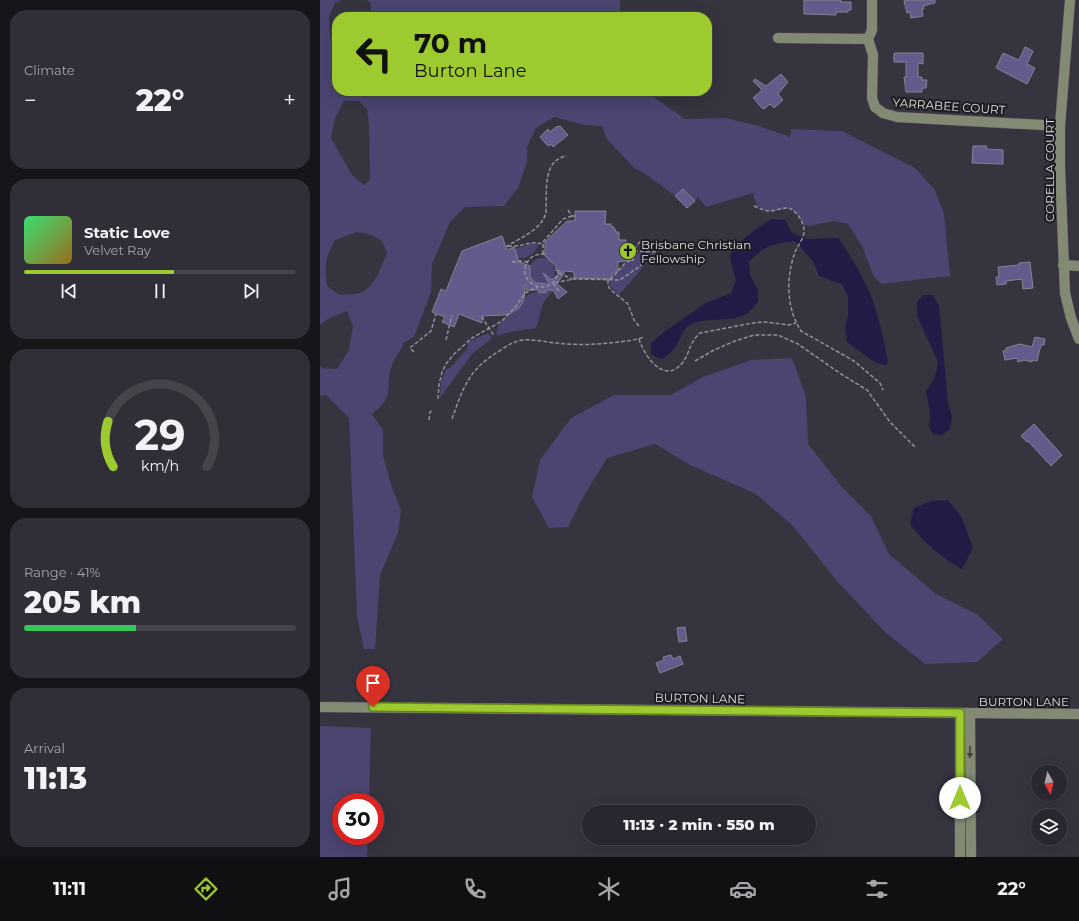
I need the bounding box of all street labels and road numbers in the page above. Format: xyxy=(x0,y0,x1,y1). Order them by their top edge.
street label: YARRABEE COURT xyxy=(892,95,1006,117)
street label: CORELLA COURT xyxy=(1042,118,1057,222)
street label: BURTON LANE xyxy=(655,690,745,706)
street label: BURTON LANE xyxy=(979,694,1069,709)

